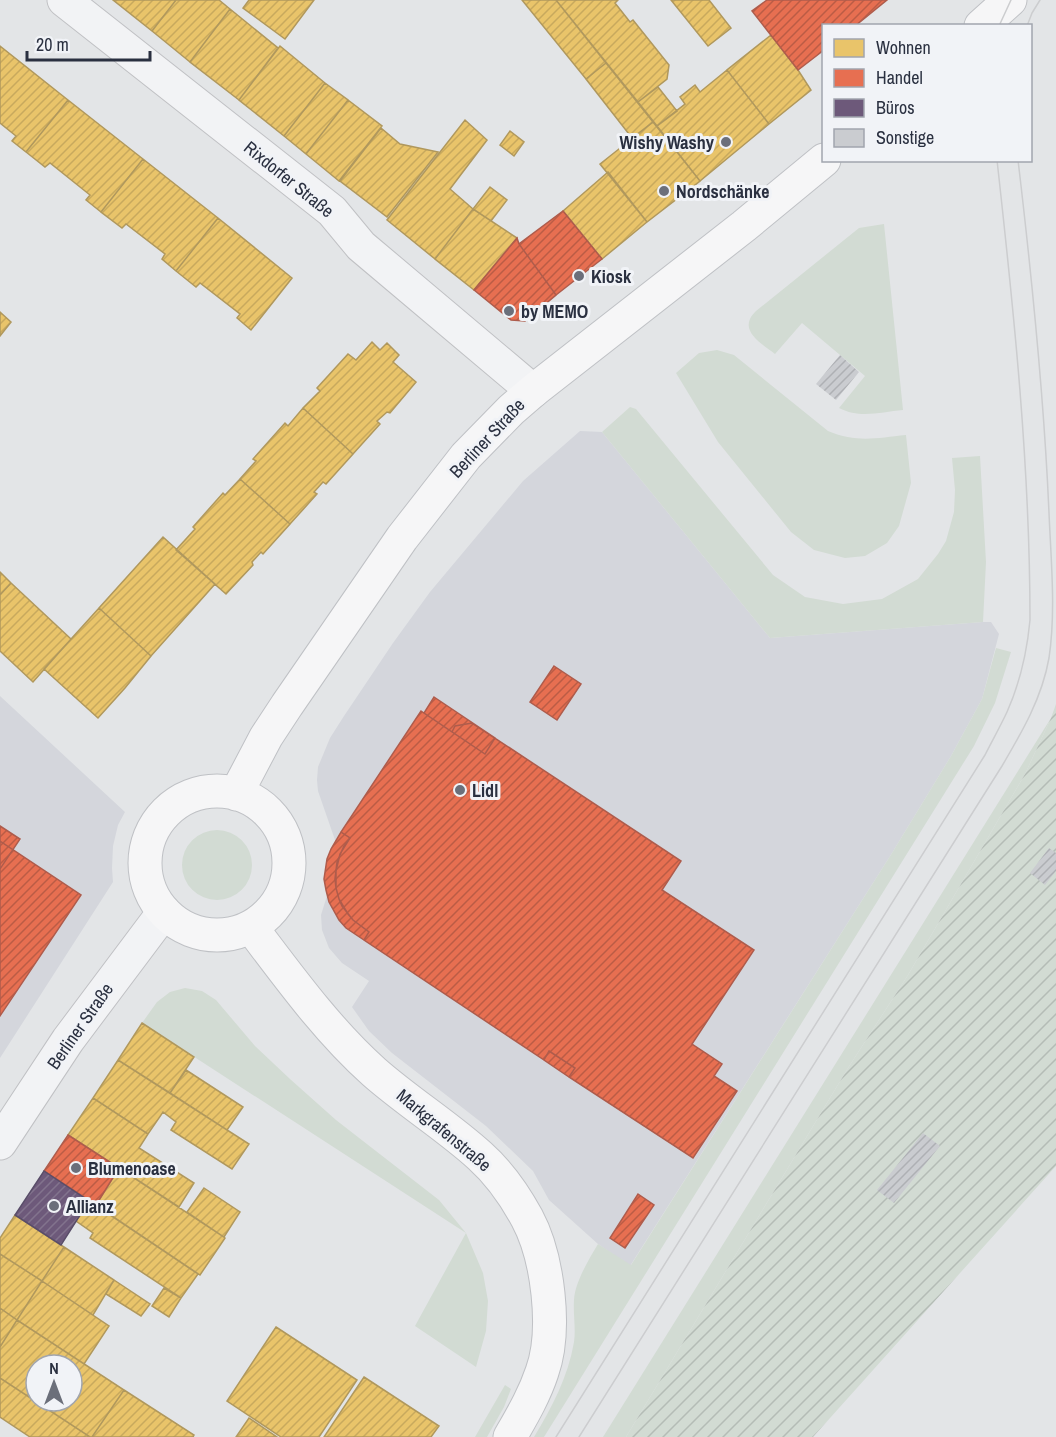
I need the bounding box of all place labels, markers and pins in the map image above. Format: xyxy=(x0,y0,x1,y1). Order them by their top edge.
place label: Wishy Washy xyxy=(620,130,715,155)
marker: Wishy Washy xyxy=(719,135,733,149)
place label: Nordschänke xyxy=(676,179,770,204)
marker: Nordschänke xyxy=(657,184,671,198)
place label: Kiosk xyxy=(591,264,632,289)
marker: Kiosk xyxy=(572,269,586,283)
place label: by MEMO xyxy=(521,299,588,324)
marker: by MEMO xyxy=(502,304,516,318)
place label: Lidl xyxy=(472,778,498,803)
marker: Lidl xyxy=(453,783,467,797)
place label: Blumenoase xyxy=(88,1156,176,1181)
marker: Blumenoase xyxy=(69,1161,83,1175)
place label: Allianz xyxy=(66,1194,114,1219)
marker: Allianz xyxy=(47,1199,61,1213)

